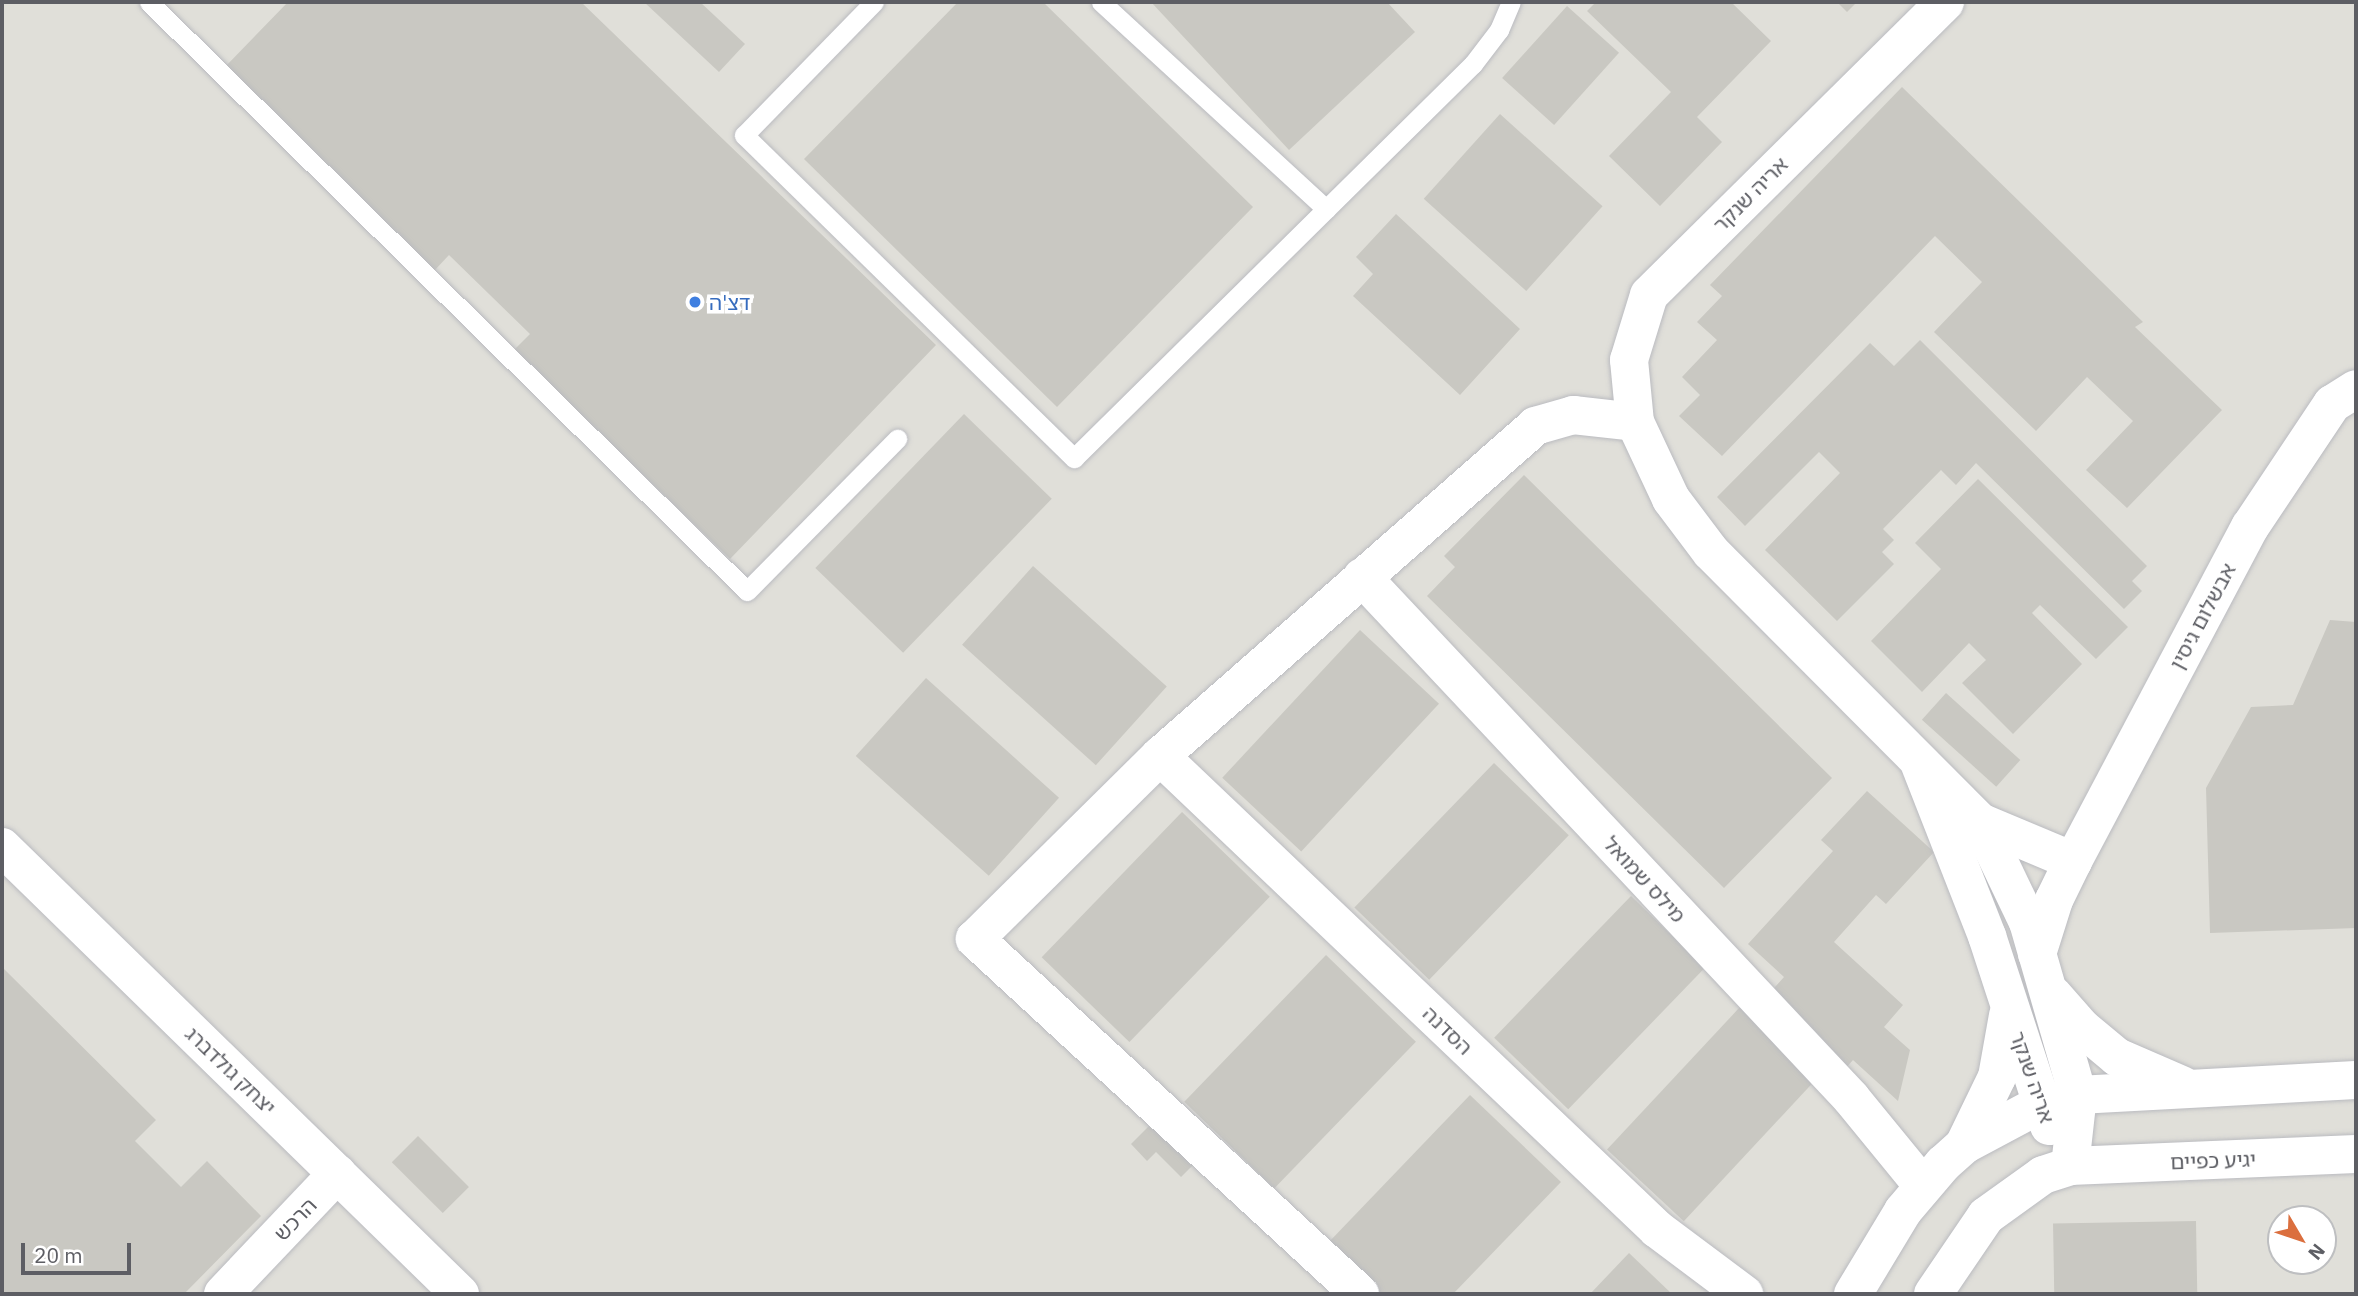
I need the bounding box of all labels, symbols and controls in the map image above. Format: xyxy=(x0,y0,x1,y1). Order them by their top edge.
street label: אריה שנקר xyxy=(1707,151,1793,237)
place label: דצ'ה xyxy=(709,289,750,315)
marker: דצ'ה xyxy=(687,294,703,310)
street label: אבשלום גיסין xyxy=(2163,559,2241,673)
street label: מילס שמואל xyxy=(1599,831,1691,927)
street label: הסדנה xyxy=(1418,1000,1478,1060)
street label: יצחק גולדברג xyxy=(181,1021,281,1119)
street label: אריה שנקר xyxy=(2006,1028,2060,1126)
street label: יגיע כפיים xyxy=(2170,1146,2256,1174)
street label: הרכש xyxy=(269,1192,321,1246)
north arrow xyxy=(2267,1205,2337,1275)
scale bar xyxy=(24,1230,135,1274)
text: N xyxy=(2303,1239,2330,1265)
text: 20 m xyxy=(34,1241,83,1269)

